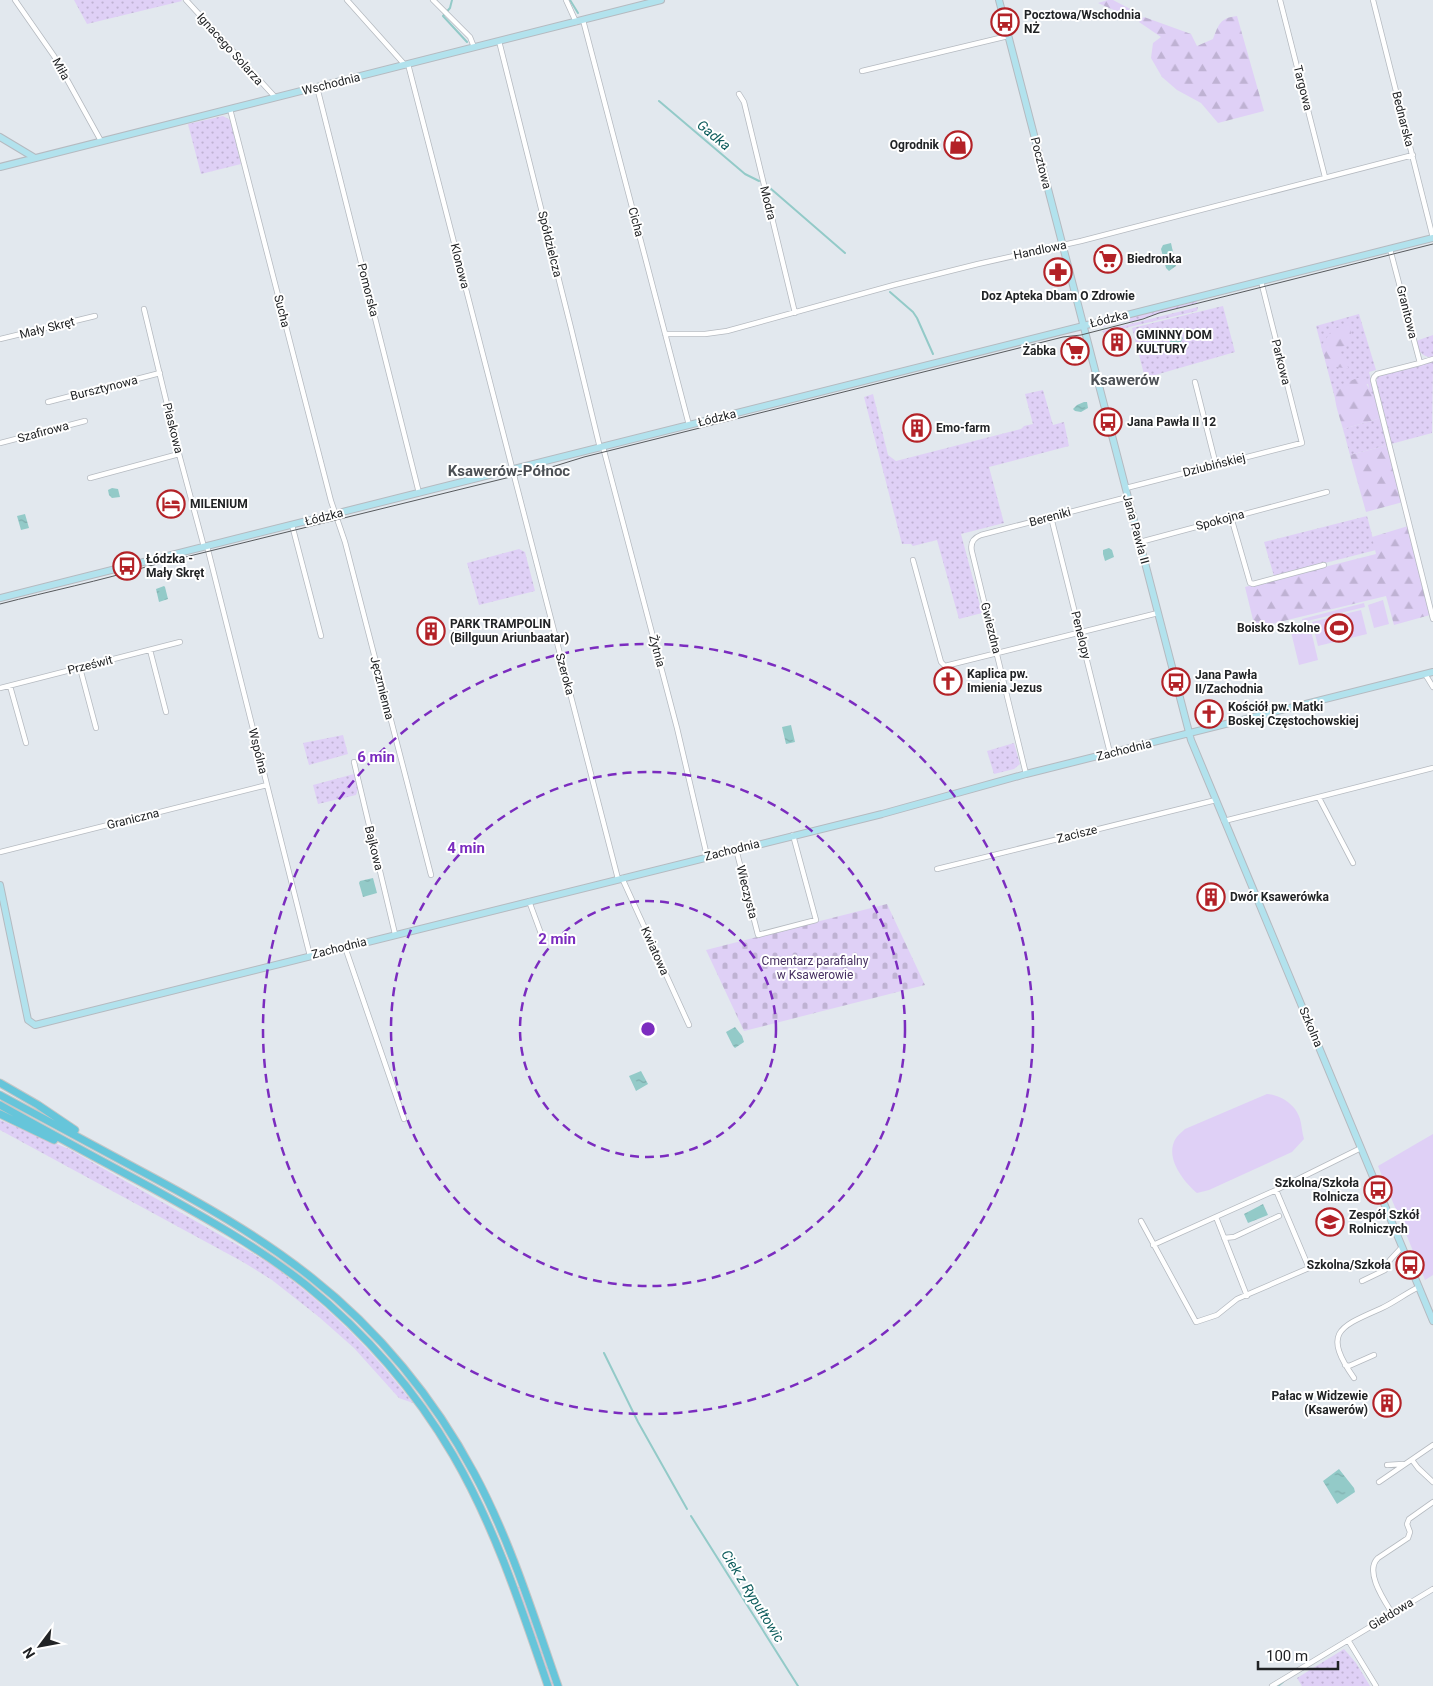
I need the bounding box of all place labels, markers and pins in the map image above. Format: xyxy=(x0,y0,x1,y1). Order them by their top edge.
bus stop icon: Pocztowa/Wschodnia NŻ xyxy=(990,7,1020,37)
place label: Pocztowa/Wschodnia NŻ xyxy=(1024,8,1141,36)
shop icon: Ogrodnik xyxy=(943,130,973,160)
place label: Ogrodnik xyxy=(890,138,940,152)
supermarket icon: Biedronka xyxy=(1093,244,1123,274)
place label: Biedronka xyxy=(1127,252,1182,266)
pharmacy icon: Doz Apteka Dbam O Zdrowie xyxy=(1043,257,1073,287)
place label: Doz Apteka Dbam O Zdrowie xyxy=(981,289,1135,303)
building icon: GMINNY DOM KULTURY xyxy=(1102,327,1132,357)
place label: GMINNY DOM KULTURY xyxy=(1136,328,1212,356)
supermarket icon: Żabka xyxy=(1060,336,1090,366)
place label: Żabka xyxy=(1023,343,1057,358)
bus stop icon: Jana Pawła II 12 xyxy=(1093,407,1123,437)
building icon: Emo-farm xyxy=(902,413,932,443)
place label: Jana Pawła II 12 xyxy=(1127,415,1216,429)
place label: Emo-farm xyxy=(936,421,990,435)
hotel icon: MILENIUM xyxy=(156,489,186,519)
place label: MILENIUM xyxy=(190,497,248,511)
bus stop icon: Łódzka - Mały Skręt xyxy=(112,551,142,581)
place label: Łódzka - Mały Skręt xyxy=(146,552,204,580)
sports icon: Boisko Szkolne xyxy=(1324,613,1354,643)
building icon: PARK TRAMPOLIN (Billguun Ariunbaatar) xyxy=(416,616,446,646)
place label: PARK TRAMPOLIN (Billguun Ariunbaatar) xyxy=(450,617,569,645)
place label: Boisko Szkolne xyxy=(1237,621,1321,635)
church icon: Kaplica pw. Imienia Jezus xyxy=(933,666,963,696)
place label: Kaplica pw. Imienia Jezus xyxy=(967,667,1042,695)
bus stop icon: Jana Pawła II/Zachodnia xyxy=(1161,667,1191,697)
place label: Jana Pawła II/Zachodnia xyxy=(1195,668,1264,696)
church icon: Kościół pw. Matki Boskej Częstochowskiej xyxy=(1194,699,1224,729)
place label: Kościół pw. Matki Boskej Częstochowskiej xyxy=(1228,700,1359,728)
building icon: Dwór Ksawerówka xyxy=(1196,882,1226,912)
place label: Dwór Ksawerówka xyxy=(1230,890,1329,904)
centre of rings xyxy=(639,1020,657,1038)
bus stop icon: Szkolna/Szkoła Rolnicza xyxy=(1363,1175,1393,1205)
place label: Szkolna/Szkoła Rolnicza xyxy=(1275,1176,1360,1204)
school or university icon: Zespół Szkół Rolniczych xyxy=(1315,1207,1345,1237)
place label: Zespół Szkół Rolniczych xyxy=(1349,1208,1420,1236)
bus stop icon: Szkolna/Szkoła xyxy=(1395,1250,1425,1280)
place label: Szkolna/Szkoła xyxy=(1307,1258,1392,1272)
building icon: Pałac w Widzewie (Ksawerów) xyxy=(1372,1388,1402,1418)
place label: Pałac w Widzewie (Ksawerów) xyxy=(1271,1389,1369,1417)

